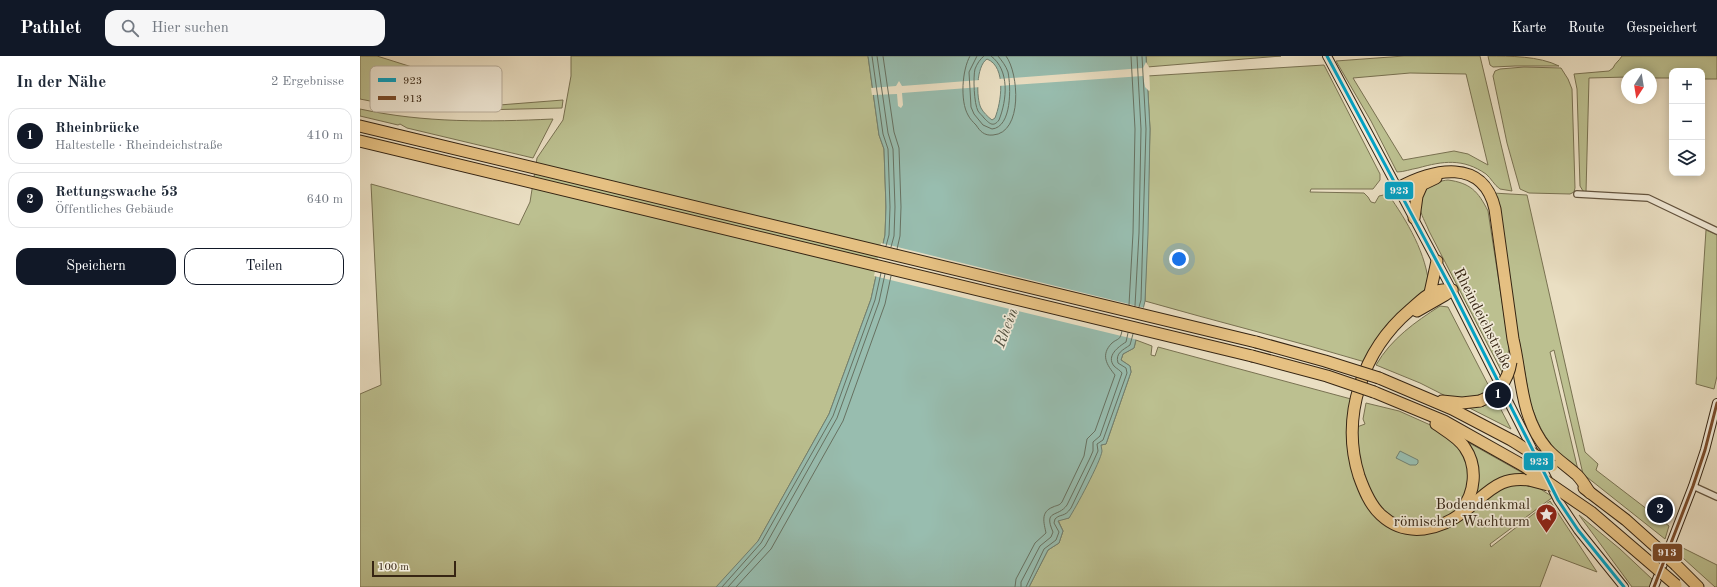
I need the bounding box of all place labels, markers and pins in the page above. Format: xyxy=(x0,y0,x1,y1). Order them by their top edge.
pin: 1 xyxy=(1485,380,1511,410)
pin: 2 xyxy=(1647,495,1673,525)
place label: Bodendenkmal römischer Wachturm xyxy=(1394,498,1530,530)
place icon: Bodendenkmal römischer Wachturm xyxy=(1533,501,1559,534)

